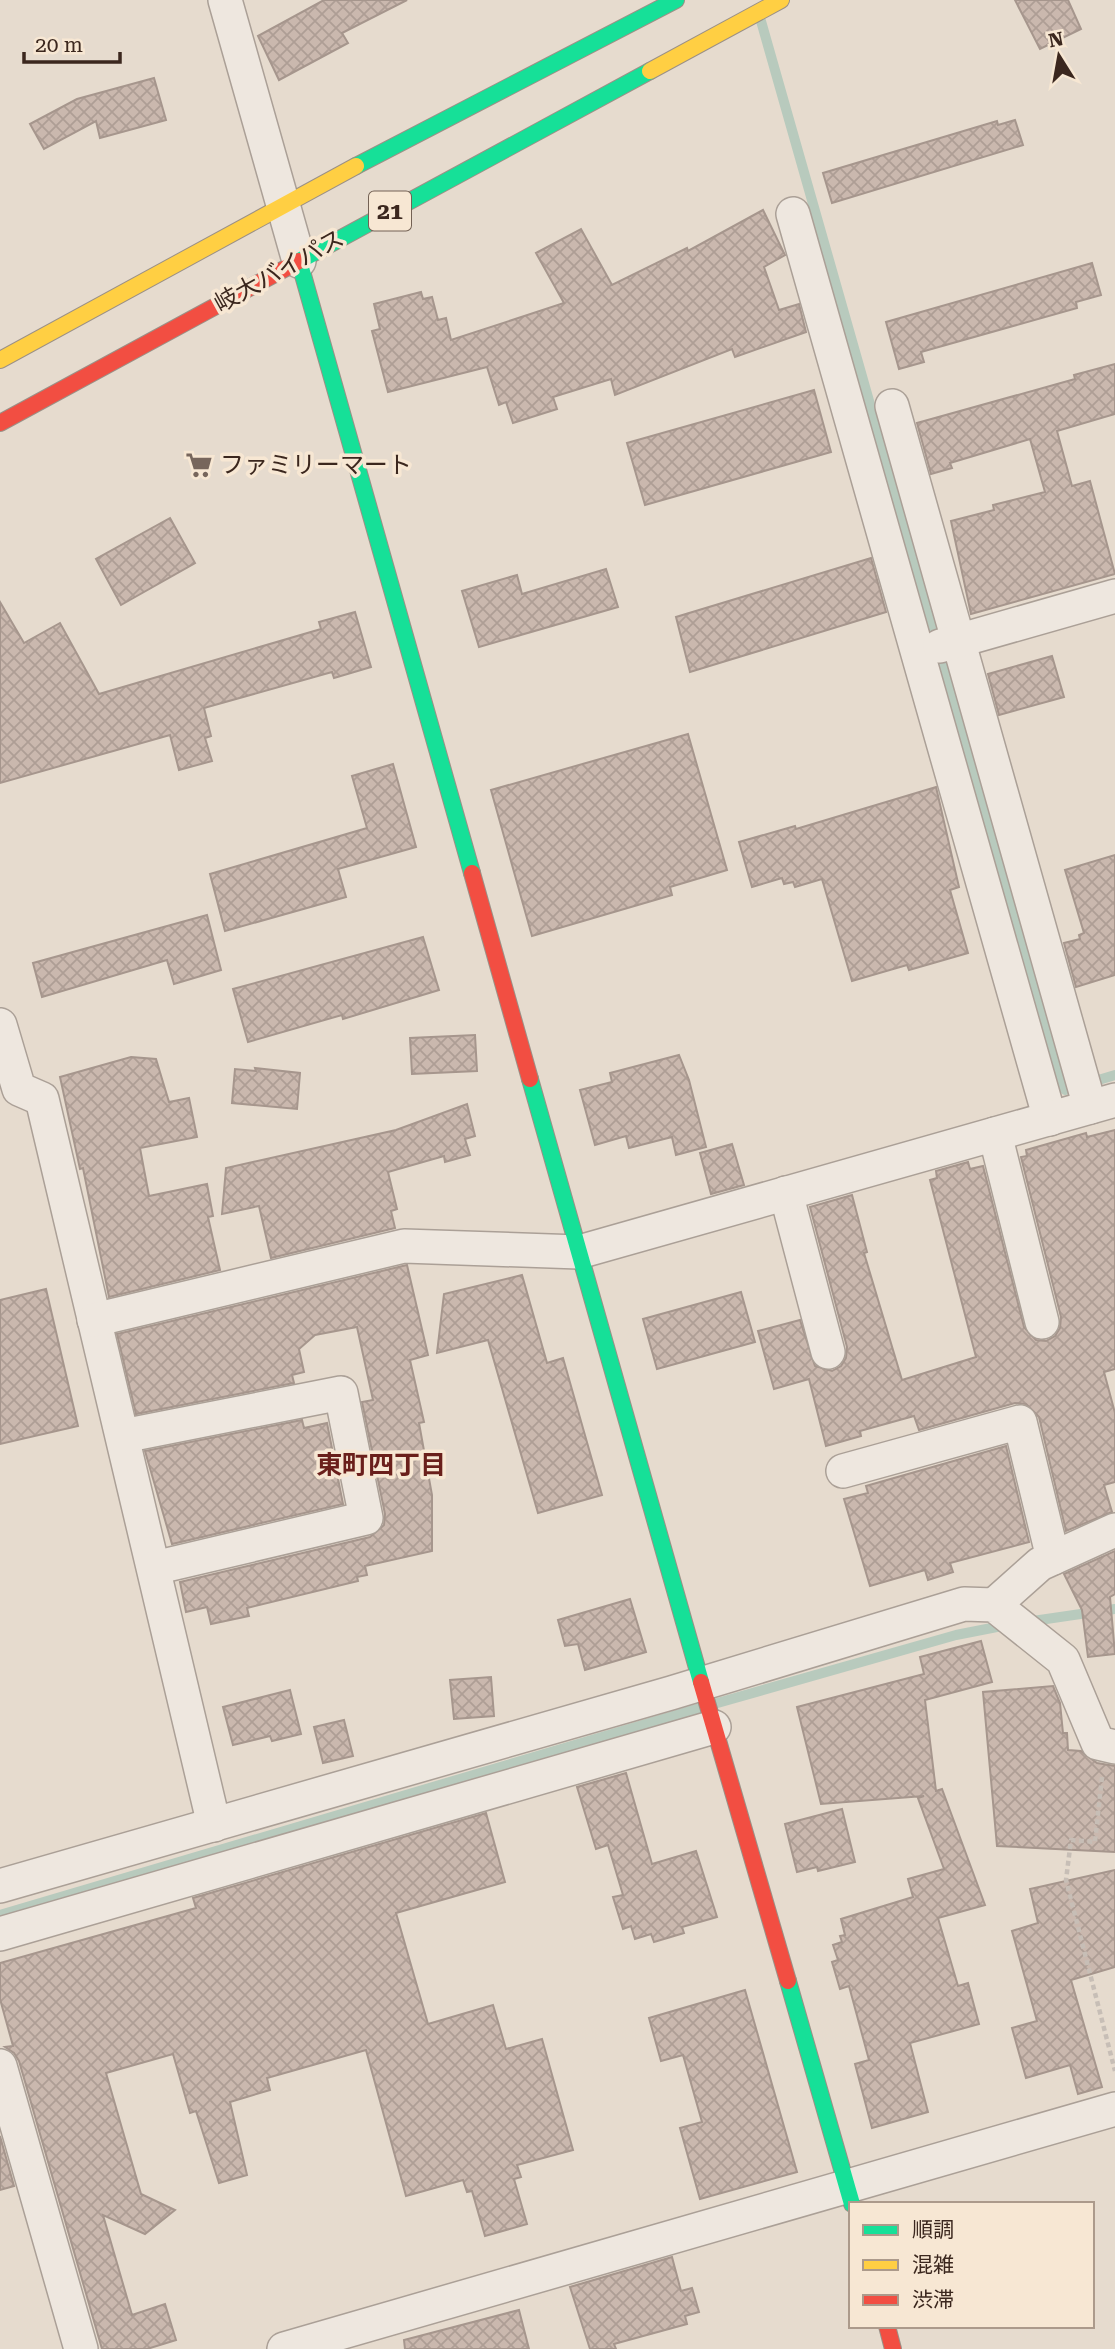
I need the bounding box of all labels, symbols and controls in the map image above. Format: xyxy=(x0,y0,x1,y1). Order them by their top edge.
scale bar xyxy=(24,21,121,65)
north arrow xyxy=(1024,21,1094,91)
text: N xyxy=(1046,27,1066,52)
text: 20 m xyxy=(35,33,83,57)
road number: 21 xyxy=(369,192,411,230)
street label: 岐大バイパス xyxy=(209,224,349,318)
supermarket icon: ファミリーマート xyxy=(184,450,214,480)
place label: ファミリーマート xyxy=(220,451,412,479)
district label: 東町四丁目 xyxy=(316,1450,446,1480)
legend xyxy=(849,2202,1094,2328)
text: 順調 xyxy=(912,2218,954,2242)
text: 混雑 xyxy=(912,2253,954,2277)
text: 渋滞 xyxy=(912,2288,954,2312)

